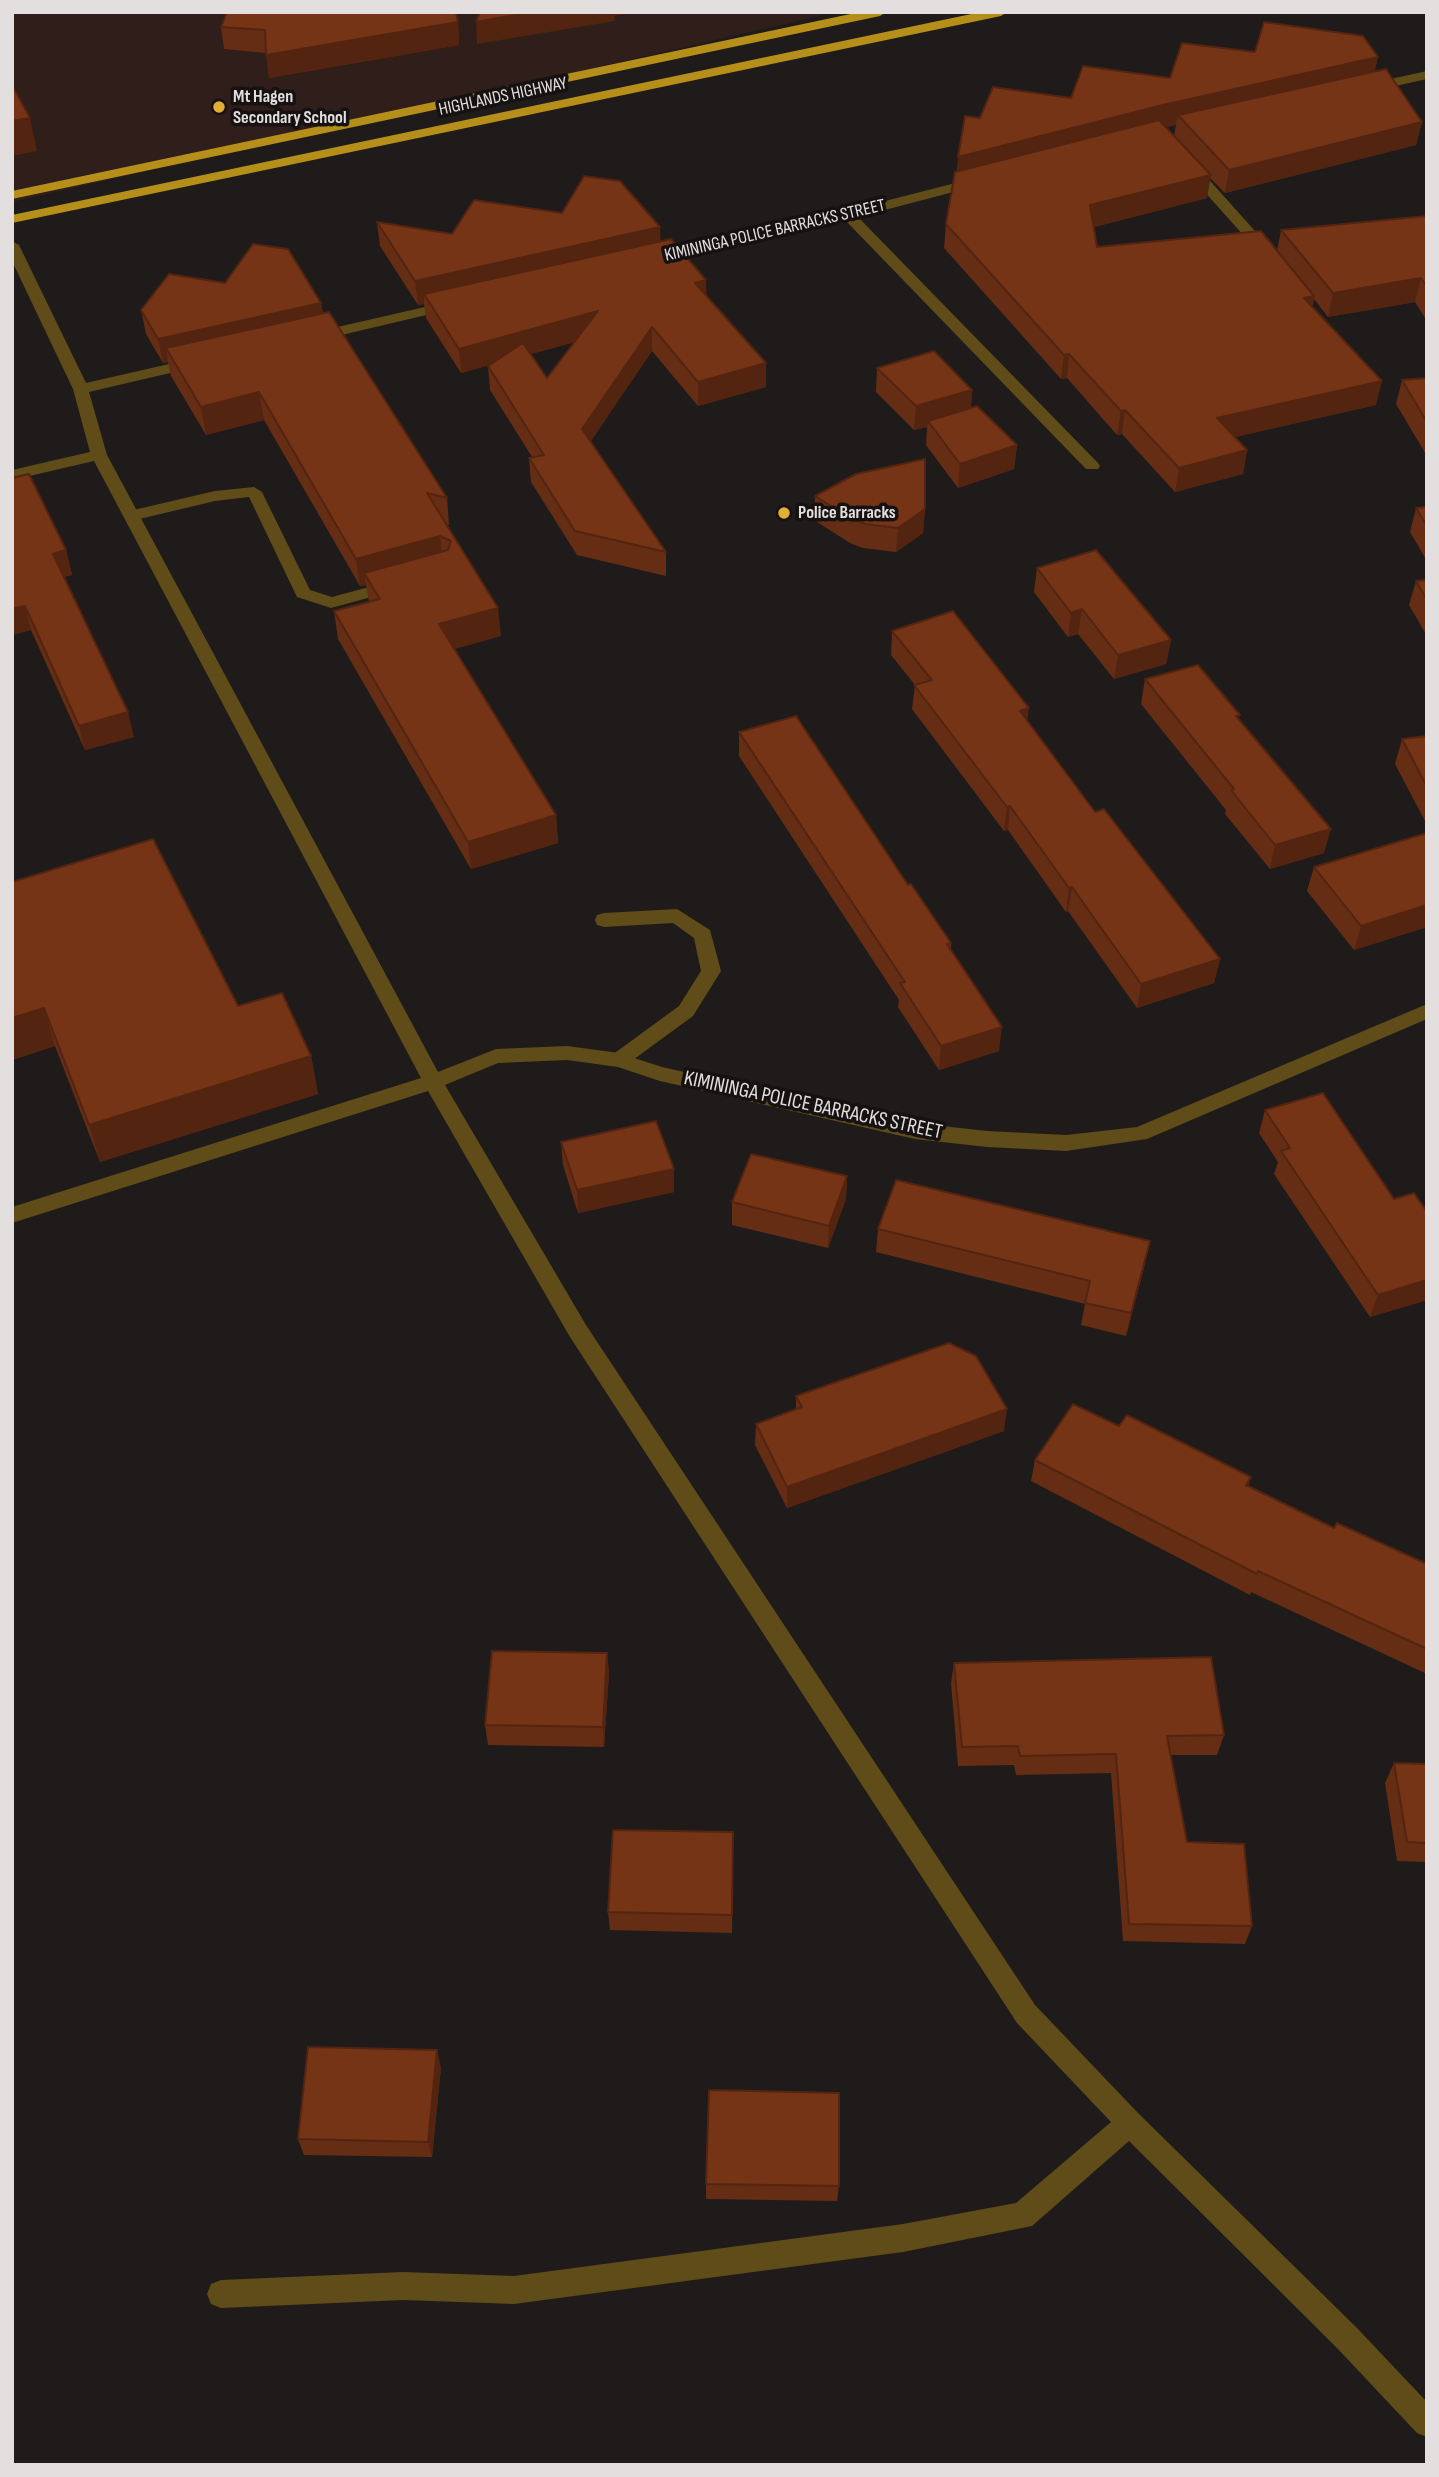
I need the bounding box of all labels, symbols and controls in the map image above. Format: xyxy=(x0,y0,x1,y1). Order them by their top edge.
street label: HIGHLANDS HIGHWAY xyxy=(437,73,569,121)
place label: Mt Hagen Secondary School xyxy=(233,86,347,128)
marker: Mt Hagen Secondary School xyxy=(211,99,227,115)
street label: KIMININGA POLICE BARRACKS STREET xyxy=(663,195,887,267)
place label: Police Barracks xyxy=(798,502,896,524)
marker: Police Barracks xyxy=(776,505,792,521)
street label: KIMININGA POLICE BARRACKS STREET xyxy=(682,1066,944,1146)

